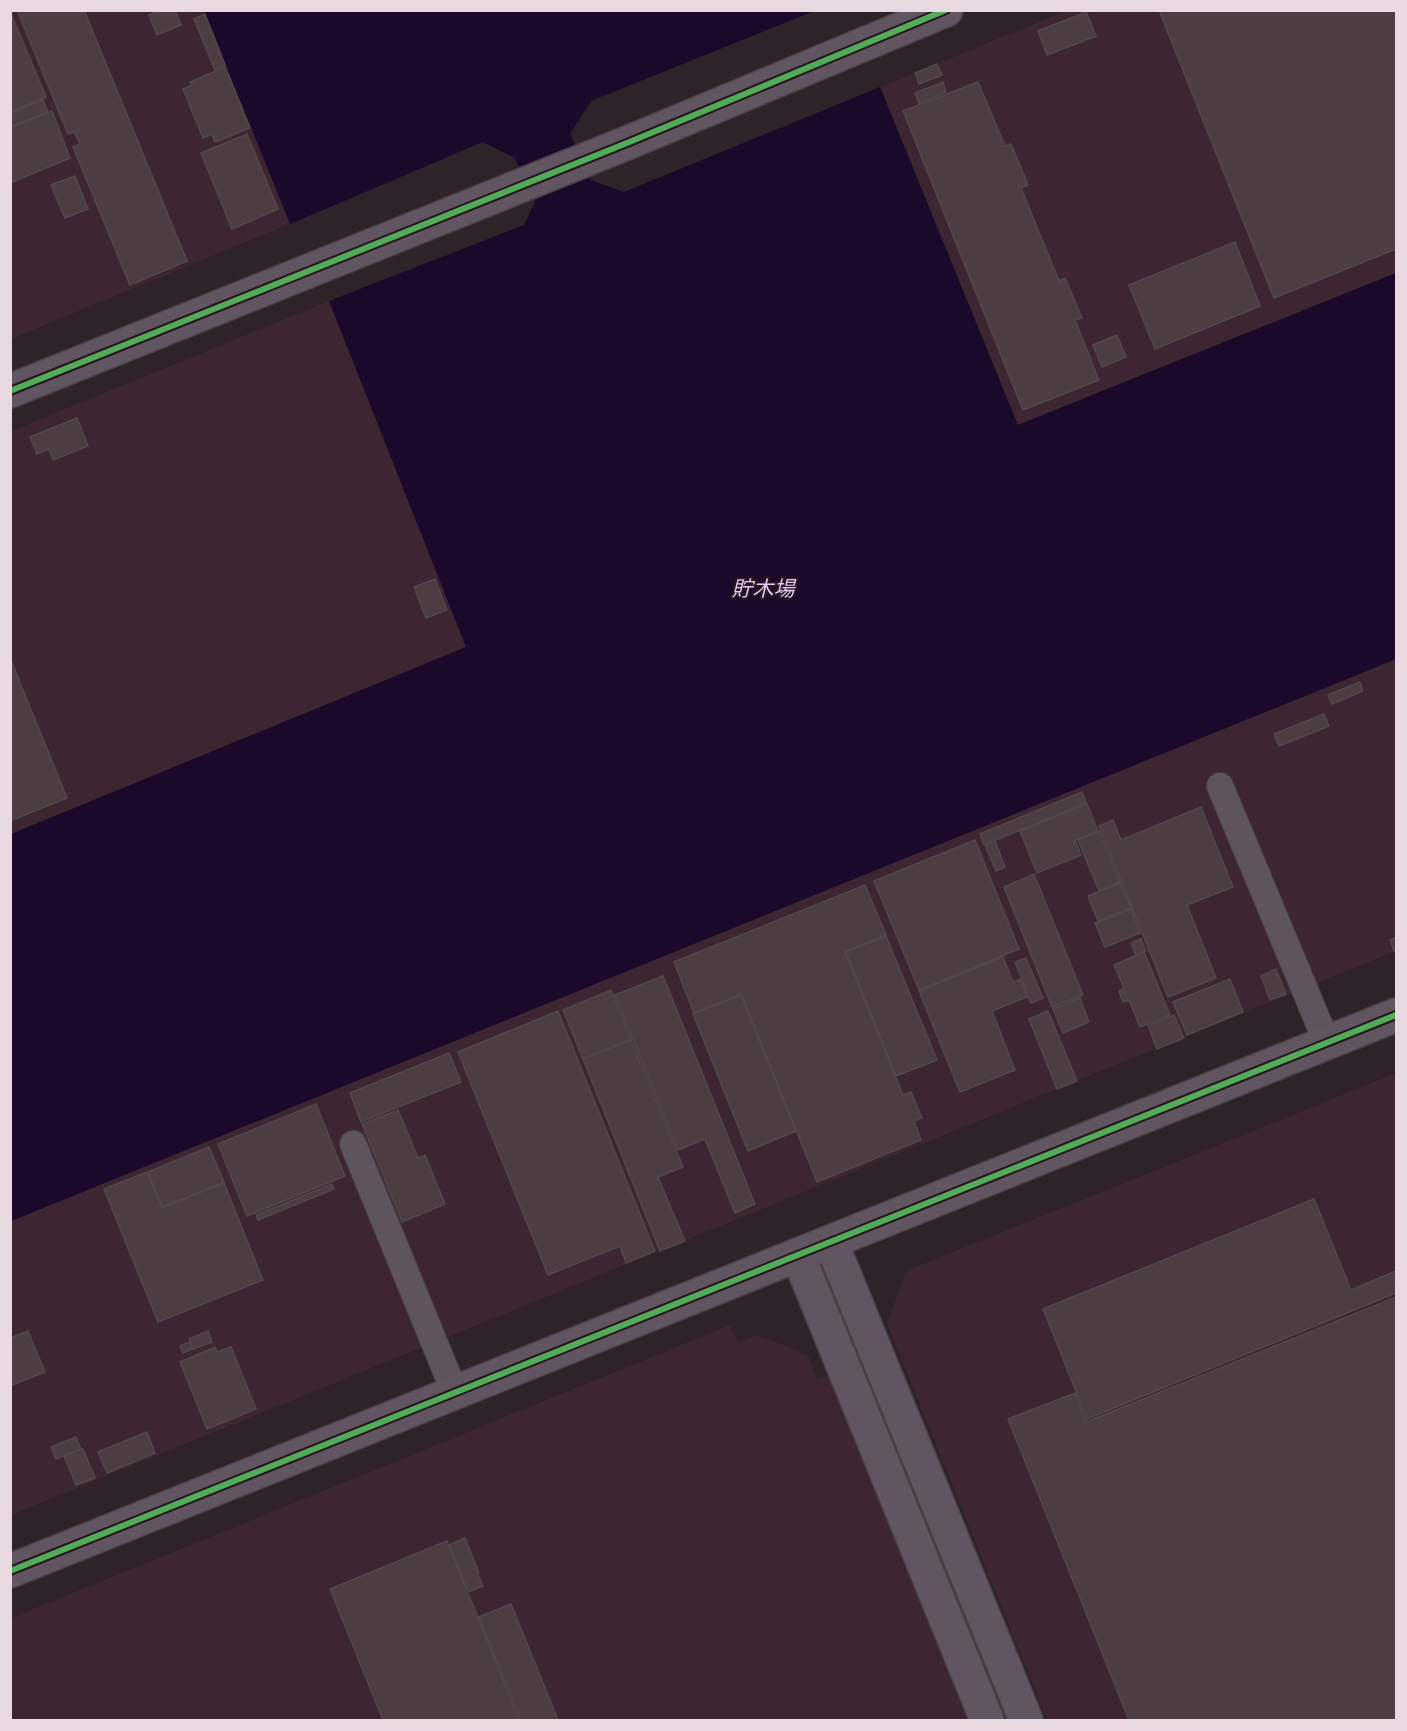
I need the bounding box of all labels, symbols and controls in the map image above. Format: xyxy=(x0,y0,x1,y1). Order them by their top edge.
water label: 貯木場 xyxy=(732,576,796,601)

